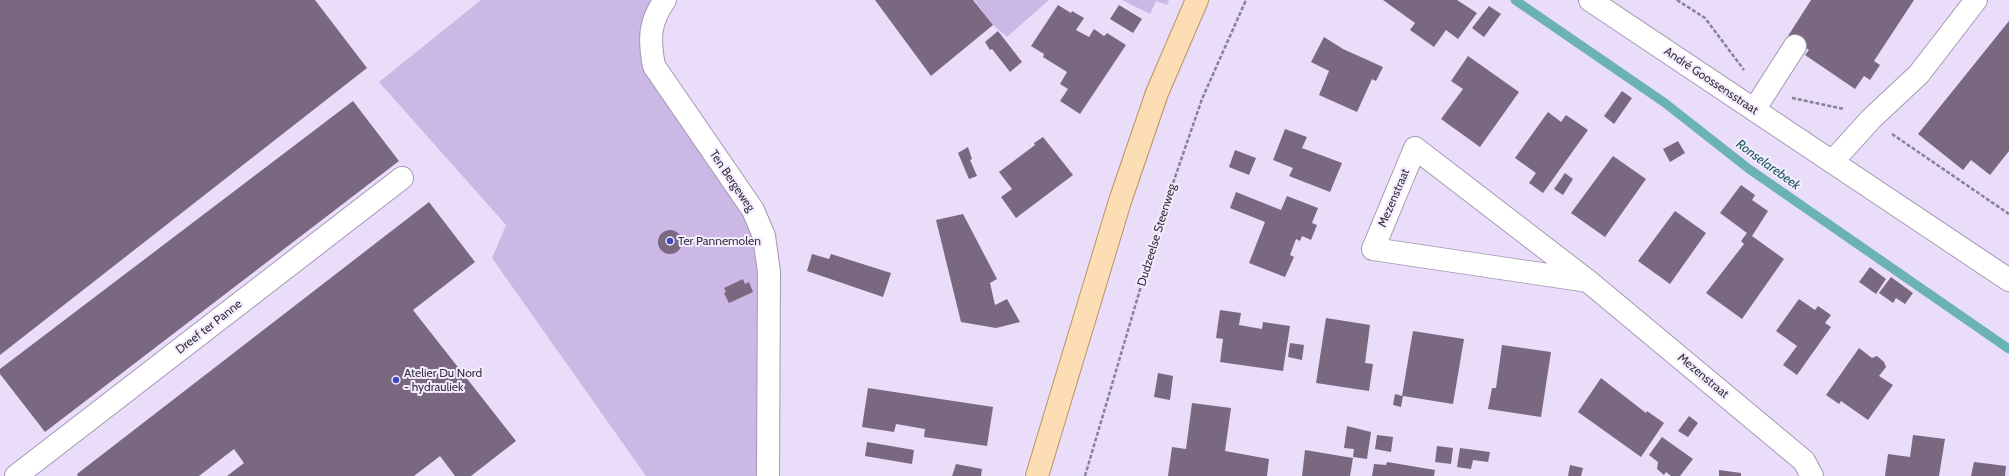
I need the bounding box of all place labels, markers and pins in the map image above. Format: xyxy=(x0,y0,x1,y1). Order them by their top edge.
place label: Ter Pannemolen xyxy=(678,234,761,248)
marker: Ter Pannemolen xyxy=(665,236,675,246)
place label: Atelier Du Nord - hydrauliek xyxy=(404,366,482,394)
marker: Atelier Du Nord - hydrauliek xyxy=(391,375,401,385)

